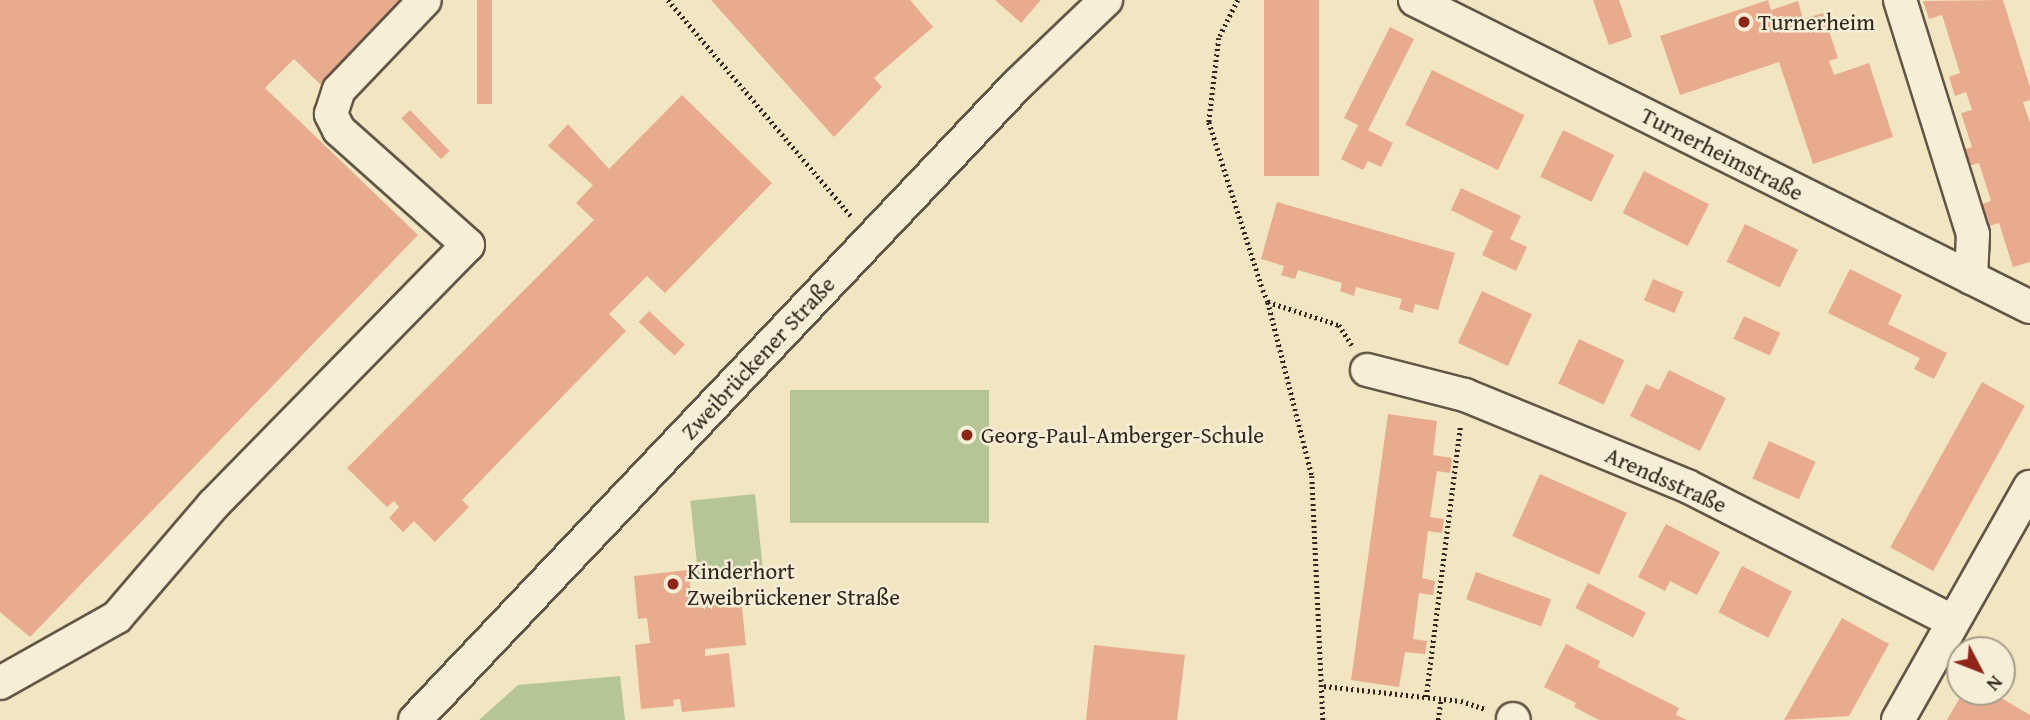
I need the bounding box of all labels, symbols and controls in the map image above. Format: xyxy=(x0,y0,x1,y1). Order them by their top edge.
place label: Turnerheim xyxy=(1758,8,1875,36)
marker: Turnerheim xyxy=(1736,14,1752,30)
street label: Turnerheimstraße xyxy=(1636,101,1808,207)
street label: Zweibrückener Straße xyxy=(675,271,841,445)
place label: Georg-Paul-Amberger-Schule xyxy=(981,421,1264,449)
marker: Georg-Paul-Amberger-Schule xyxy=(959,427,975,443)
street label: Arendsstraße xyxy=(1601,441,1731,519)
place label: Kinderhort Zweibrückener Straße xyxy=(687,557,900,611)
marker: Kinderhort Zweibrückener Straße xyxy=(665,576,681,592)
north arrow xyxy=(1946,636,2016,706)
text: N xyxy=(1980,670,2010,698)

